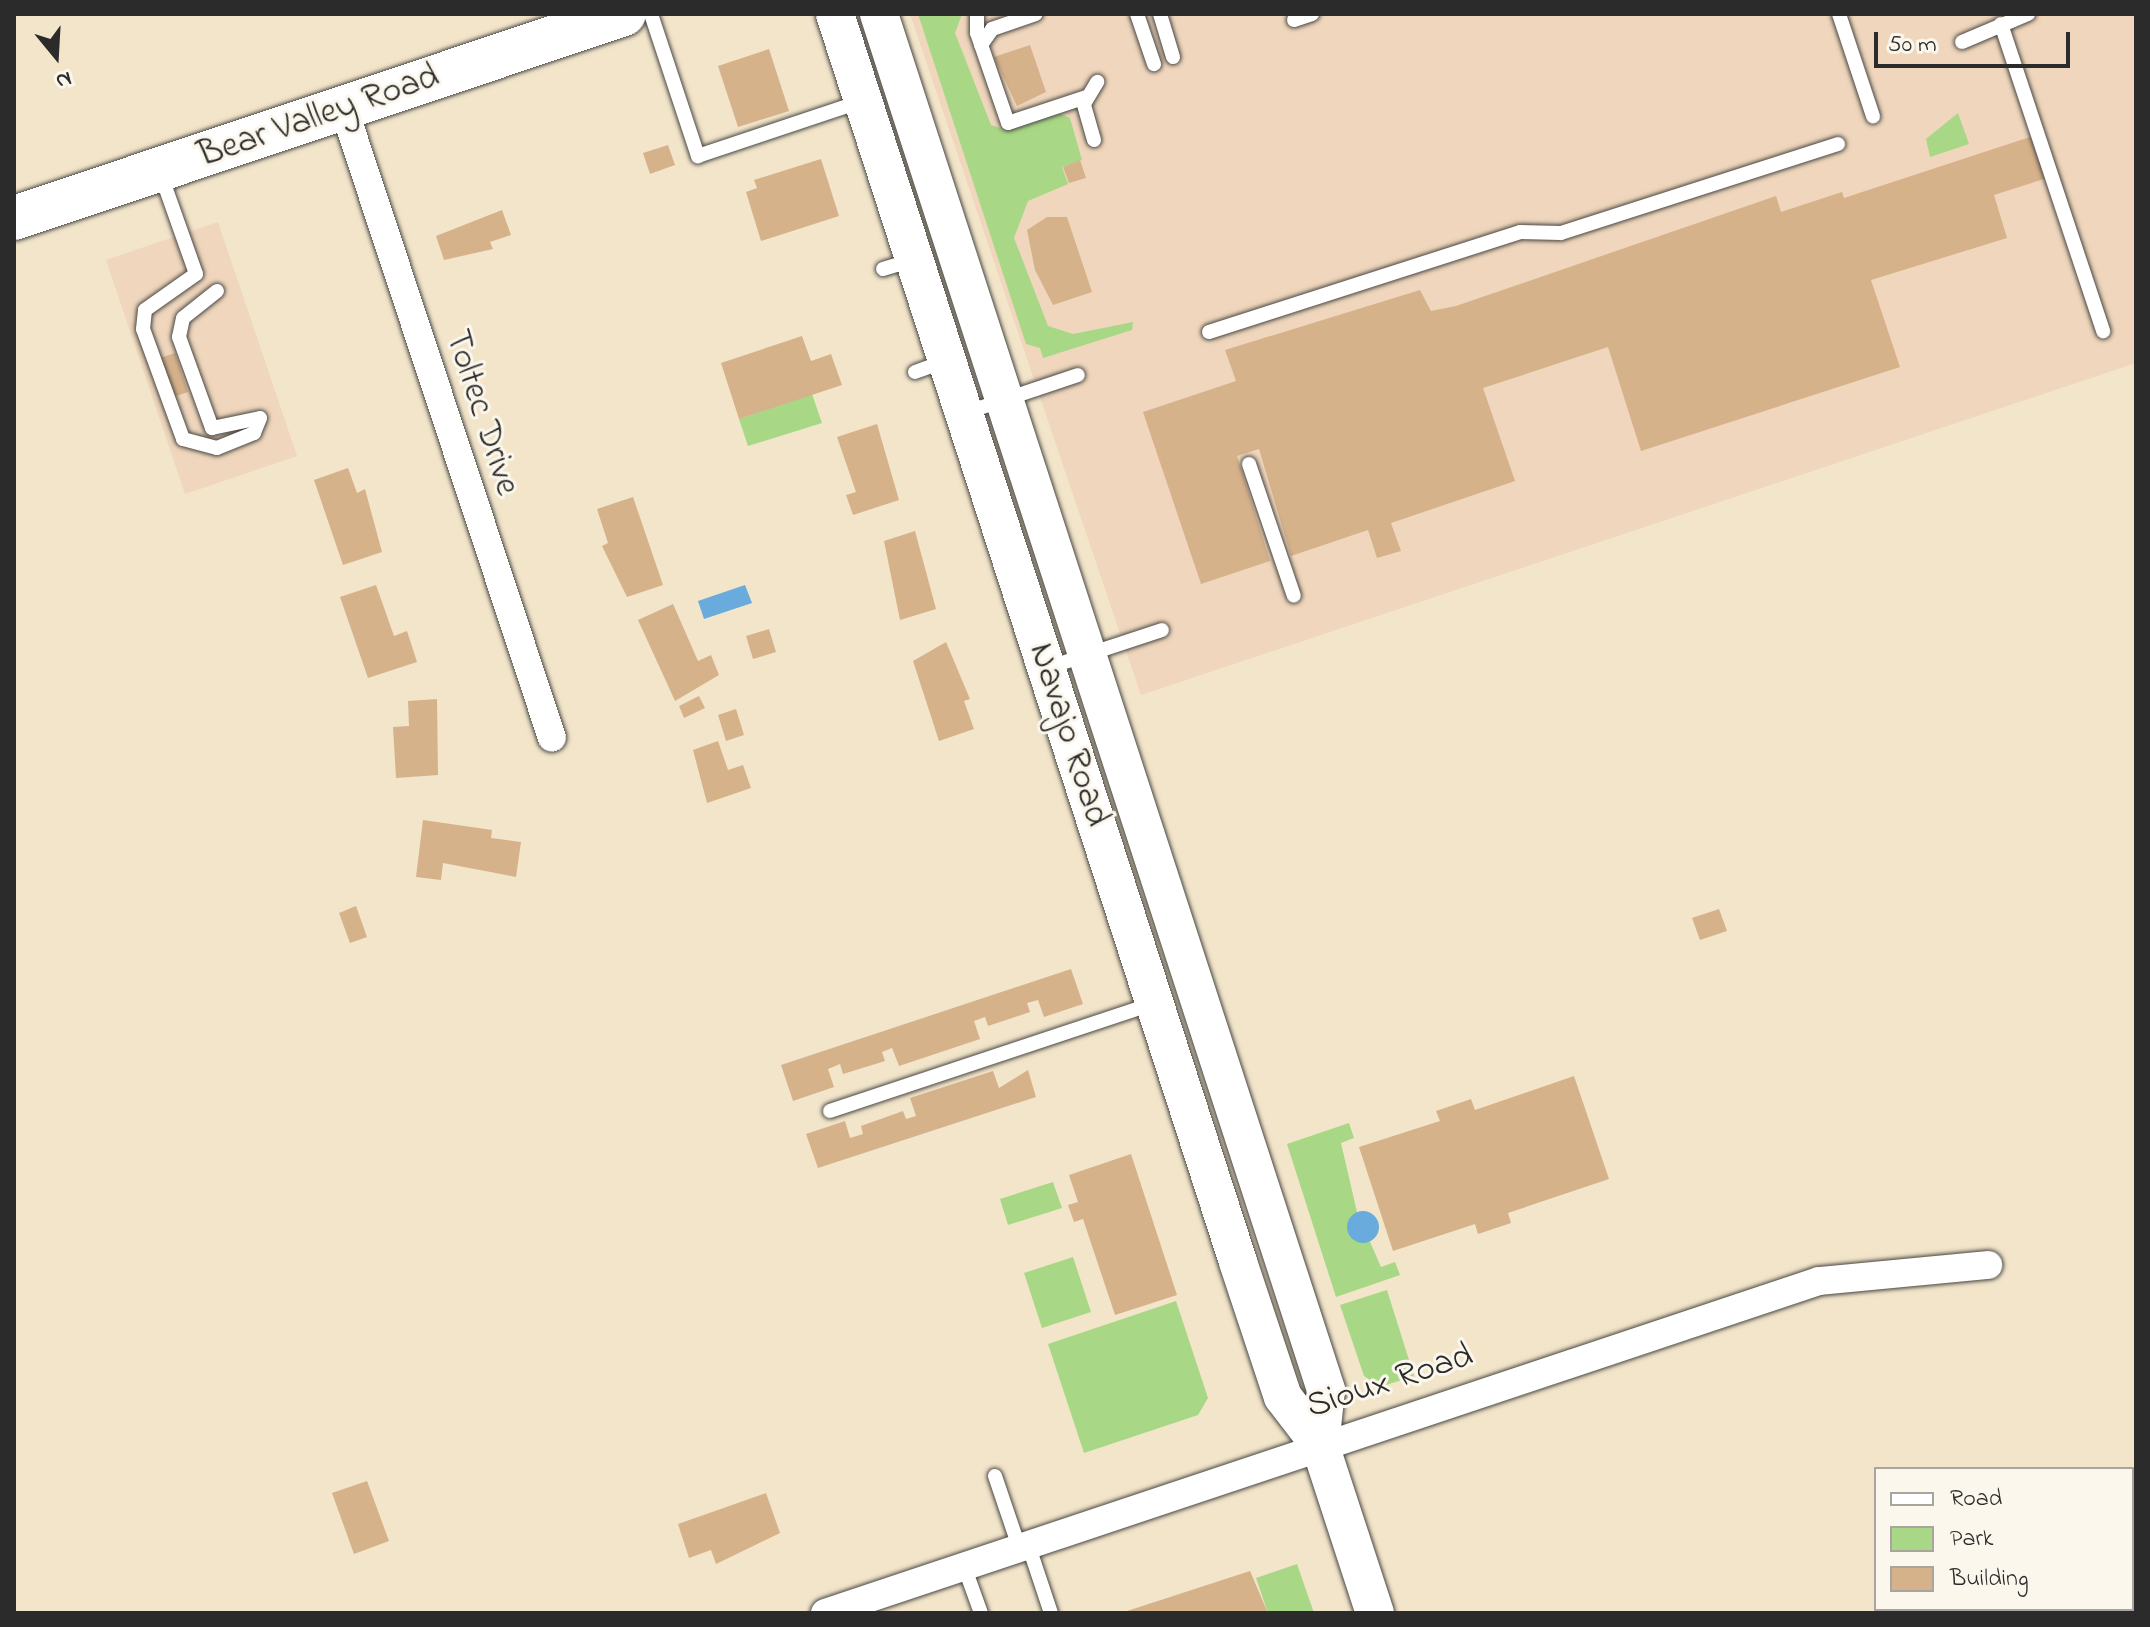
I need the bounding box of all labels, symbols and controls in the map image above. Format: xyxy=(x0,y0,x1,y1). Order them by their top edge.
north arrow xyxy=(16,16,96,96)
scale bar xyxy=(1878,16,2074,66)
text: 50 m xyxy=(1888,28,1937,63)
street label: Bear Valley Road xyxy=(193,56,445,178)
text: N xyxy=(51,61,75,96)
street label: Toltec Drive xyxy=(434,325,528,501)
street label: Navajo Road xyxy=(1018,638,1118,832)
street label: Sioux Road xyxy=(1301,1335,1479,1429)
legend xyxy=(1874,1467,2134,1611)
text: Road xyxy=(1950,1482,2002,1517)
text: Park xyxy=(1950,1522,1993,1557)
text: Building xyxy=(1950,1562,2029,1597)

